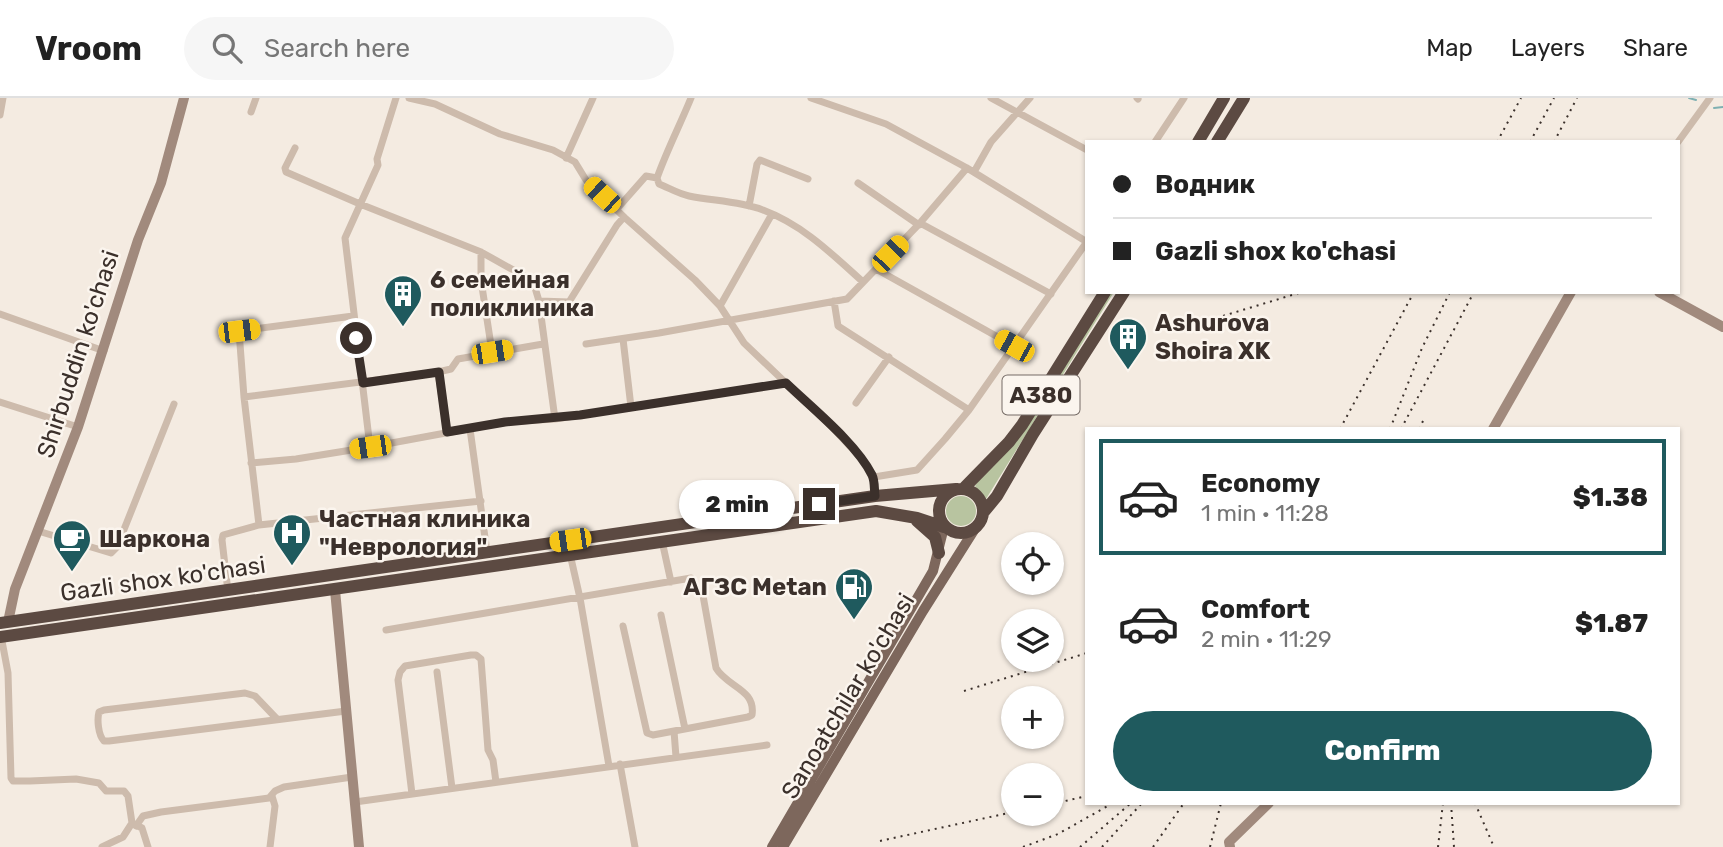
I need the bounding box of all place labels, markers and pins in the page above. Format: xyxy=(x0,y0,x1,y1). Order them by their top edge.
place label: 6 семейная поликлиника xyxy=(430,266,594,322)
building icon: 6 семейная поликлиника xyxy=(382,273,424,328)
place label: Ashurova Shoira XK xyxy=(1155,309,1271,365)
building icon: Ashurova Shoira XK xyxy=(1107,316,1149,371)
place label: Частная клиника "Неврология" xyxy=(319,505,531,561)
hospital icon: Частная клиника "Неврология" xyxy=(271,512,313,567)
cafe icon: Шаркона xyxy=(51,518,93,573)
place label: Шаркона xyxy=(99,525,210,553)
fuel station icon: АГЗС Metan xyxy=(833,566,875,621)
place label: АГЗС Metan xyxy=(683,573,827,601)

